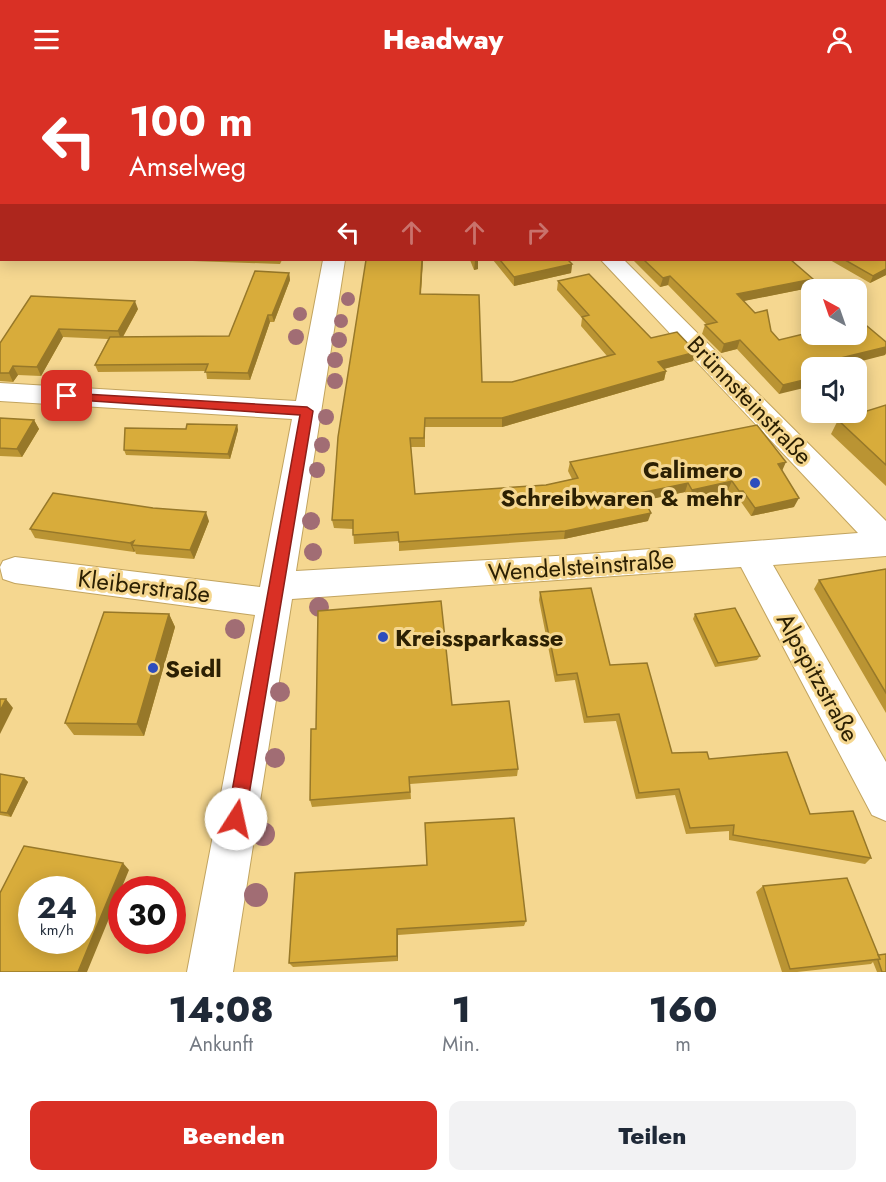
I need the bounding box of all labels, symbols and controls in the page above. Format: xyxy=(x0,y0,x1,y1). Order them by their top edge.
text: Headway xyxy=(383,20,503,59)
icon: menu xyxy=(30,23,63,56)
icon: person xyxy=(823,23,856,56)
text: 100 m xyxy=(129,91,253,152)
icon: left xyxy=(30,102,108,180)
text: Amselweg xyxy=(129,147,246,186)
icon: left xyxy=(332,216,365,249)
icon: ahead xyxy=(395,216,428,249)
icon: ahead xyxy=(458,216,491,249)
icon: right xyxy=(521,216,554,249)
north arrow xyxy=(801,279,867,345)
map controls xyxy=(801,279,867,423)
street label: Brünnsteinstraße xyxy=(679,328,821,472)
button: sound xyxy=(801,357,867,423)
pin xyxy=(41,370,92,421)
icon: arrive xyxy=(50,379,83,412)
place label: Calimero Schreibwaren & mehr xyxy=(501,452,743,515)
marker: Calimero Schreibwaren & mehr xyxy=(748,476,762,490)
street label: Wendelsteinstraße xyxy=(487,542,675,590)
street label: Kleiberstraße xyxy=(76,561,212,611)
street label: Alpspitzstraße xyxy=(768,606,868,748)
place label: Kreissparkasse xyxy=(395,620,564,655)
marker: Kreissparkasse xyxy=(376,630,390,644)
place label: Seidl xyxy=(165,651,222,686)
marker: Seidl xyxy=(146,661,160,675)
position arrow xyxy=(204,787,268,851)
speed limit sign: 30 xyxy=(108,876,186,954)
text: 24 xyxy=(37,886,77,929)
text: km/h xyxy=(40,919,74,941)
text: 14:08 xyxy=(169,983,274,1035)
text: 1 xyxy=(452,983,471,1035)
text: 160 xyxy=(649,983,717,1035)
text: Ankunft xyxy=(189,1030,253,1059)
text: Min. xyxy=(442,1030,480,1059)
text: m xyxy=(675,1030,691,1059)
button: Beenden xyxy=(30,1101,437,1170)
button: Teilen xyxy=(449,1101,856,1170)

